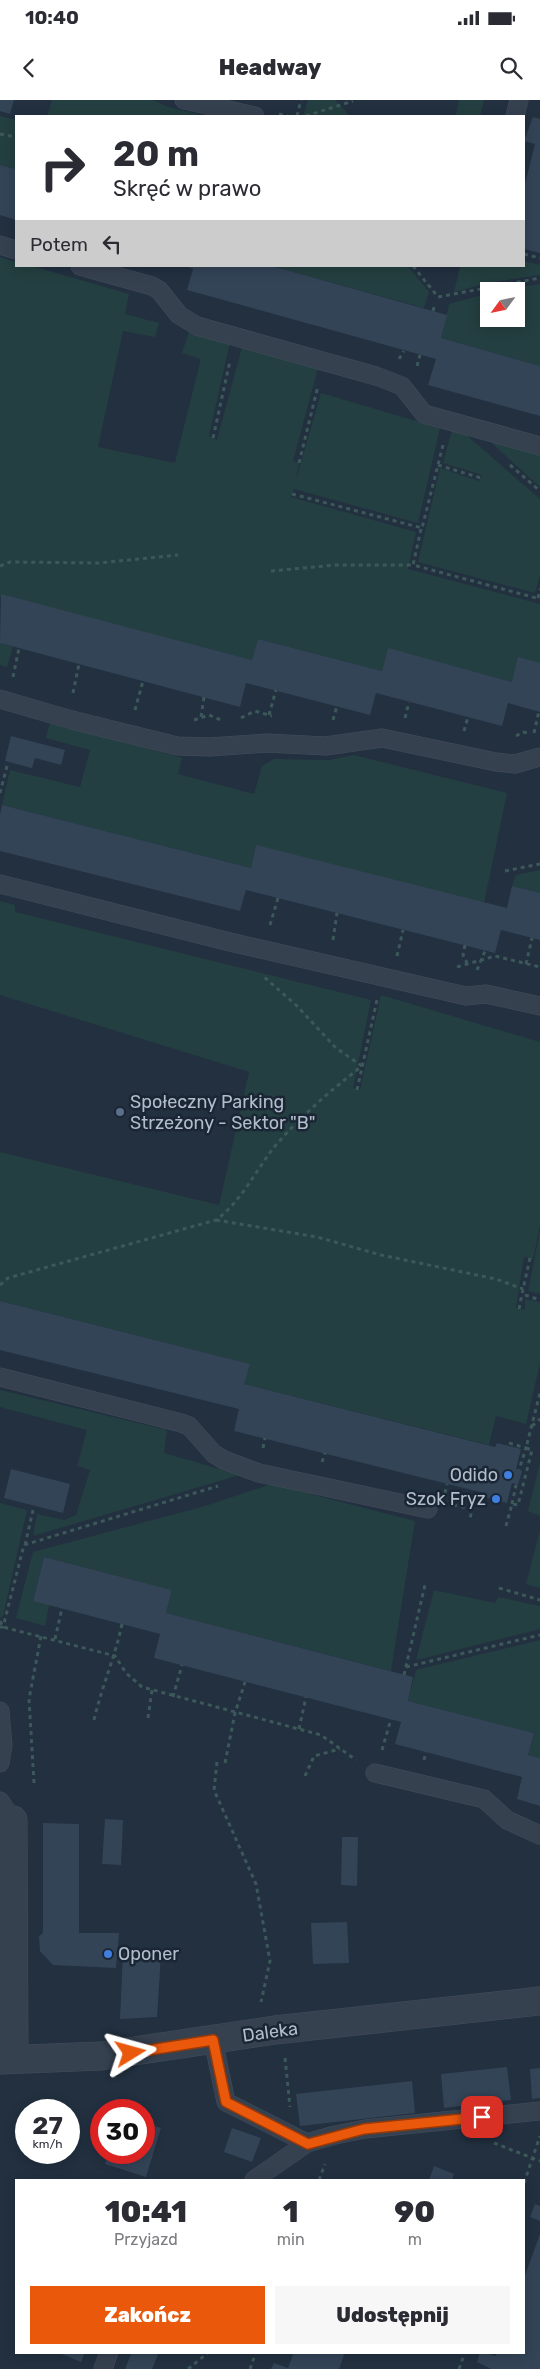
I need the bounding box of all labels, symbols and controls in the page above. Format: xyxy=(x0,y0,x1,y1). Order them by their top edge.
text: 10:40 xyxy=(25,6,79,29)
icon: back xyxy=(15,54,43,82)
text: Headway xyxy=(219,54,321,81)
icon: search xyxy=(497,54,525,82)
text: 20 m xyxy=(113,133,199,175)
icon: right xyxy=(30,135,95,200)
text: Skręć w prawo xyxy=(113,175,261,202)
icon: left xyxy=(98,230,126,258)
text: Potem xyxy=(30,233,88,256)
north arrow xyxy=(480,282,525,328)
map controls xyxy=(480,282,525,327)
place label: Społeczny Parking Strzeżony - Sektor "B" xyxy=(130,1091,315,1134)
marker: Społeczny Parking Strzeżony - Sektor "B" xyxy=(114,1106,126,1118)
place label: Odido xyxy=(450,1464,498,1486)
marker: Odido xyxy=(502,1469,514,1481)
place label: Szok Fryz xyxy=(406,1488,486,1510)
marker: Szok Fryz xyxy=(490,1493,502,1505)
place label: Oponer xyxy=(118,1943,179,1965)
marker: Oponer xyxy=(102,1948,114,1960)
street label: Daleka xyxy=(241,2017,299,2047)
position arrow xyxy=(104,2026,156,2078)
pin xyxy=(461,2096,503,2138)
speed limit sign: 30 xyxy=(90,2099,155,2164)
icon: arrive xyxy=(468,2103,496,2131)
text: 27 xyxy=(32,2111,63,2140)
text: km/h xyxy=(33,2137,62,2151)
text: 10:41 xyxy=(105,2194,187,2230)
text: 1 xyxy=(283,2194,299,2230)
text: 90 xyxy=(394,2194,435,2230)
text: Przyjazd xyxy=(114,2230,178,2249)
text: min xyxy=(277,2230,305,2249)
text: m xyxy=(408,2230,422,2249)
button: Zakończ xyxy=(30,2286,265,2344)
button: Udostępnij xyxy=(275,2286,510,2344)

